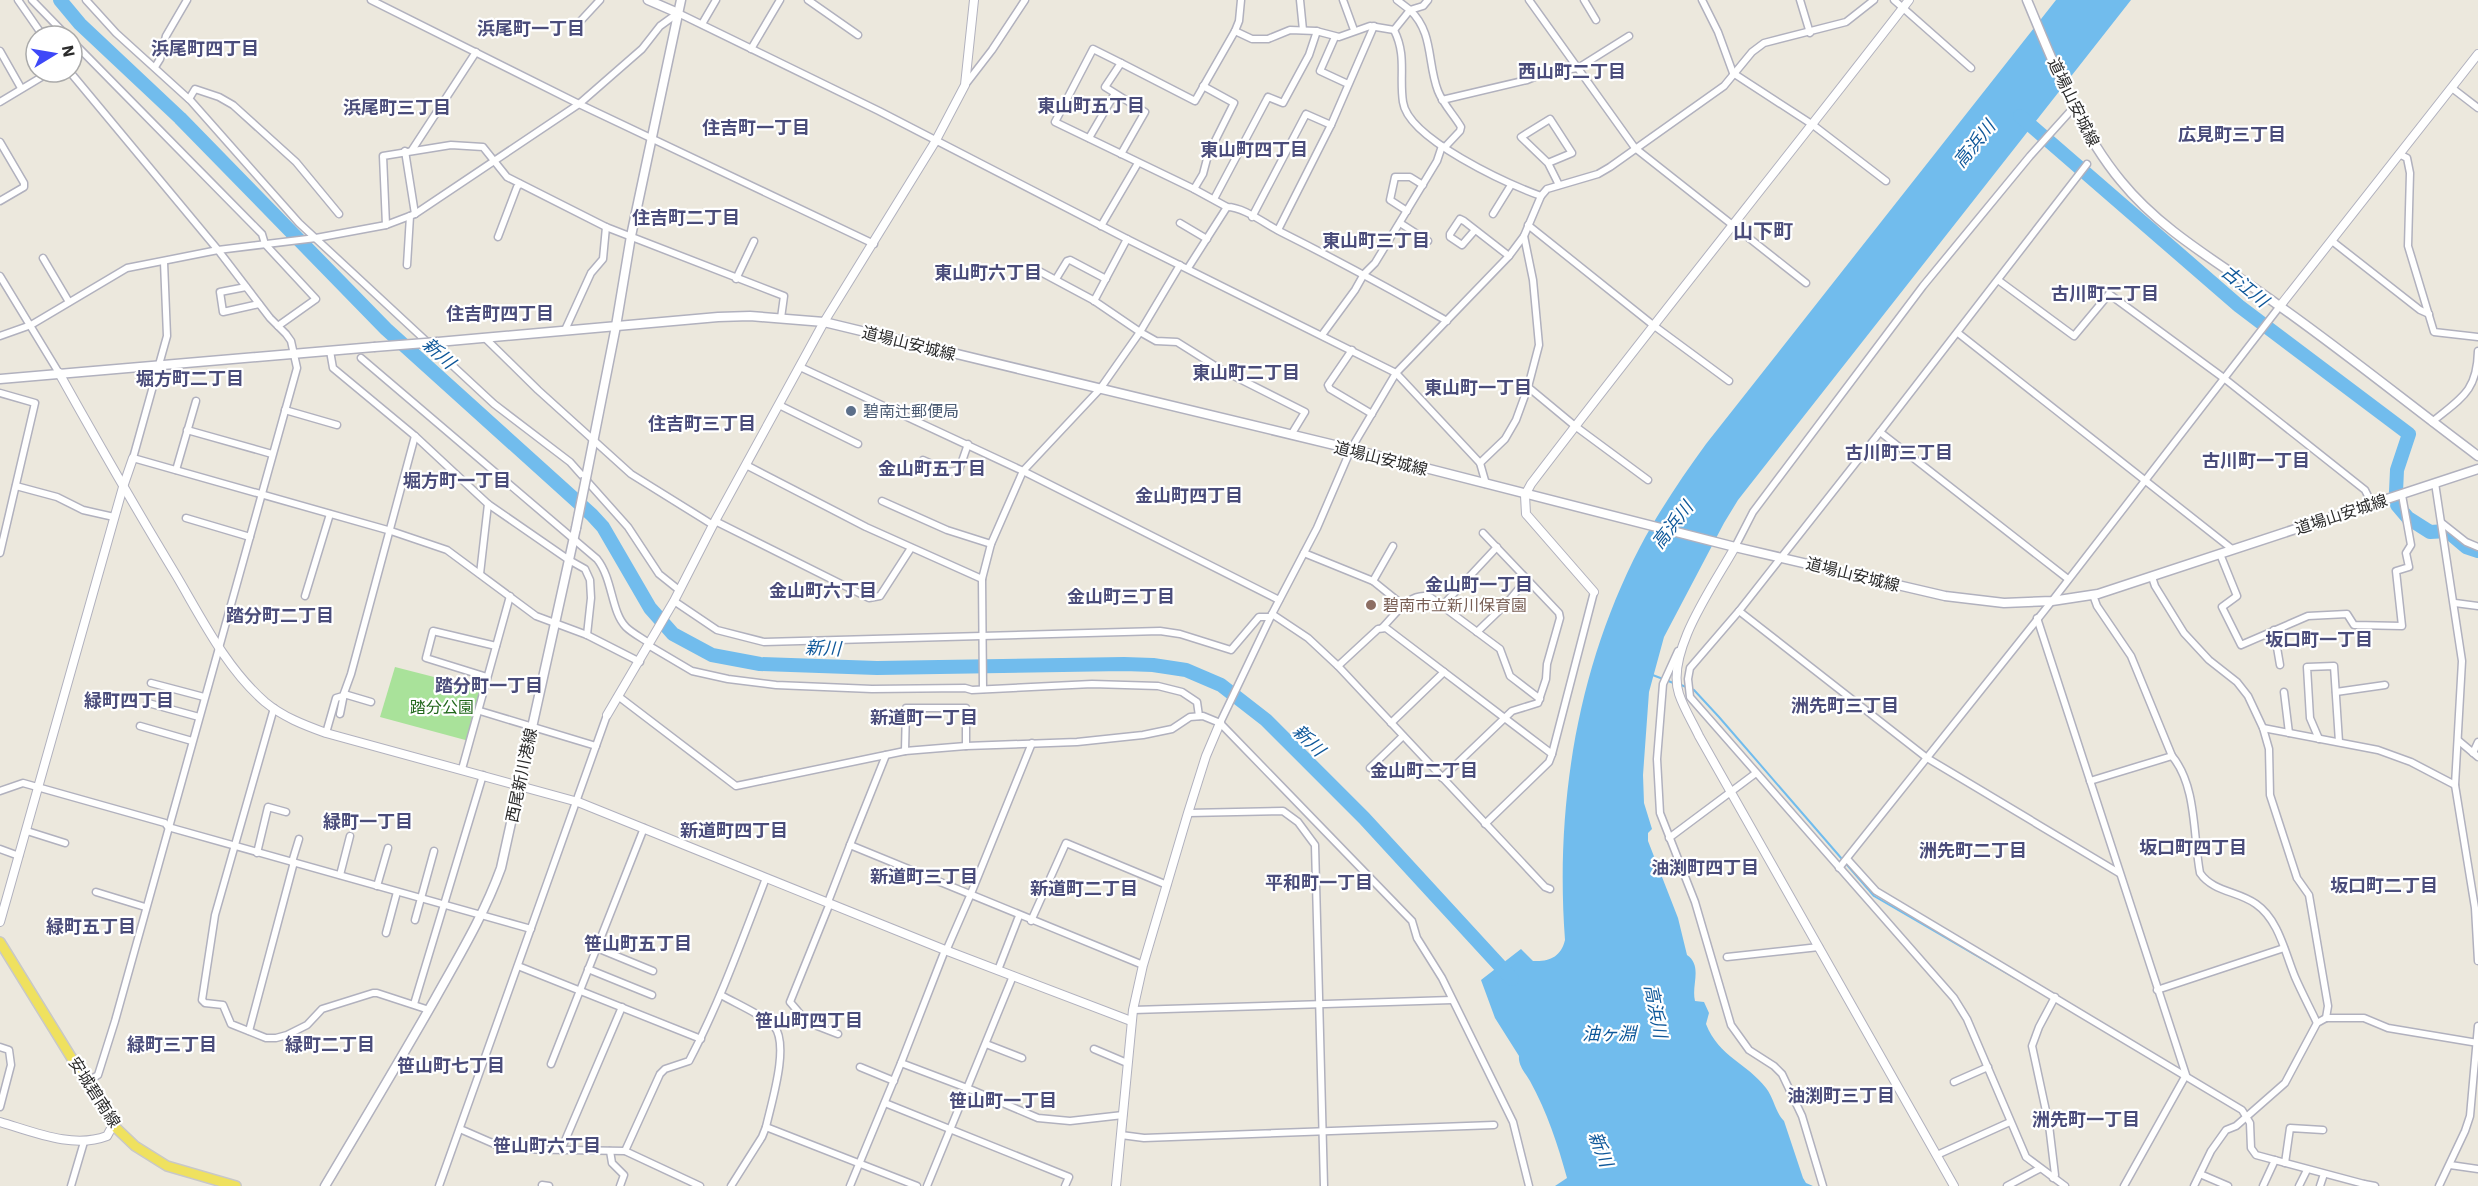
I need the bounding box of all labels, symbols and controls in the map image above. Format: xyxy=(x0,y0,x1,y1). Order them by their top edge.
district label: 浜尾町一丁目 xyxy=(477,17,585,40)
north arrow xyxy=(24,24,84,84)
district label: 浜尾町四丁目 xyxy=(151,37,259,60)
text: N xyxy=(58,44,80,59)
street label: 道場山安城線 xyxy=(2044,54,2104,150)
district label: 西山町二丁目 xyxy=(1518,60,1626,83)
district label: 東山町五丁目 xyxy=(1037,94,1145,117)
district label: 浜尾町三丁目 xyxy=(343,96,451,119)
water label: 高浜川 xyxy=(1948,114,2001,172)
district label: 住吉町一丁目 xyxy=(702,116,810,139)
district label: 広見町三丁目 xyxy=(2178,123,2286,146)
district label: 東山町四丁目 xyxy=(1200,138,1308,161)
district label: 住吉町二丁目 xyxy=(632,206,740,229)
district label: 山下町 xyxy=(1733,217,1793,244)
district label: 東山町三丁目 xyxy=(1322,229,1430,252)
water label: 古江川 xyxy=(2217,260,2275,313)
district label: 東山町六丁目 xyxy=(934,261,1042,284)
district label: 古川町二丁目 xyxy=(2051,282,2159,305)
district label: 住吉町四丁目 xyxy=(446,302,554,325)
street label: 道場山安城線 xyxy=(860,322,958,364)
water label: 新川 xyxy=(418,332,462,375)
district label: 東山町二丁目 xyxy=(1192,361,1300,384)
district label: 堀方町二丁目 xyxy=(136,367,244,390)
district label: 東山町一丁目 xyxy=(1424,376,1532,399)
place label: 碧南辻郵便局 xyxy=(863,401,959,421)
marker: 碧南辻郵便局 xyxy=(844,404,858,418)
district label: 住吉町三丁目 xyxy=(648,412,756,435)
street label: 道場山安城線 xyxy=(1332,437,1430,479)
district label: 古川町三丁目 xyxy=(1845,441,1953,464)
district label: 古川町一丁目 xyxy=(2202,449,2310,472)
district label: 金山町五丁目 xyxy=(878,457,986,480)
district label: 堀方町一丁目 xyxy=(403,469,511,492)
district label: 金山町四丁目 xyxy=(1135,484,1243,507)
street label: 道場山安城線 xyxy=(2292,490,2390,538)
water label: 高浜川 xyxy=(1646,495,1699,553)
street label: 道場山安城線 xyxy=(1804,553,1902,595)
district label: 金山町一丁目 xyxy=(1425,573,1533,596)
district label: 金山町六丁目 xyxy=(769,579,877,602)
district label: 金山町三丁目 xyxy=(1067,585,1175,608)
place label: 碧南市立新川保育園 xyxy=(1383,595,1527,615)
marker: 碧南市立新川保育園 xyxy=(1364,598,1378,612)
district label: 踏分町二丁目 xyxy=(226,604,334,627)
district label: 坂口町一丁目 xyxy=(2265,628,2373,651)
water label: 新川 xyxy=(805,636,843,660)
district label: 踏分町一丁目 xyxy=(435,674,543,697)
district label: 緑町四丁目 xyxy=(84,689,174,712)
district label: 洲先町三丁目 xyxy=(1791,694,1899,717)
park label: 踏分公園 xyxy=(410,697,474,717)
district label: 新道町一丁目 xyxy=(870,706,978,729)
water label: 新川 xyxy=(1288,719,1331,762)
street label: 西尾新川港線 xyxy=(501,726,541,824)
district label: 金山町二丁目 xyxy=(1370,759,1478,782)
district label: 緑町一丁目 xyxy=(323,810,413,833)
district label: 新道町四丁目 xyxy=(680,819,788,842)
district label: 坂口町四丁目 xyxy=(2139,836,2247,859)
district label: 洲先町二丁目 xyxy=(1919,839,2027,862)
district label: 油渕町四丁目 xyxy=(1651,856,1759,879)
district label: 新道町三丁目 xyxy=(870,865,978,888)
district label: 平和町一丁目 xyxy=(1265,871,1373,894)
district label: 坂口町二丁目 xyxy=(2330,874,2438,897)
district label: 新道町二丁目 xyxy=(1030,877,1138,900)
district label: 緑町五丁目 xyxy=(46,915,136,938)
district label: 笹山町五丁目 xyxy=(584,932,692,955)
water label: 高浜川 xyxy=(1640,982,1673,1042)
district label: 笹山町四丁目 xyxy=(755,1009,863,1032)
water label: 油ヶ淵 xyxy=(1582,1022,1639,1045)
district label: 緑町三丁目 xyxy=(127,1033,217,1056)
district label: 緑町二丁目 xyxy=(285,1033,375,1056)
street label: 安城碧南線 xyxy=(65,1053,125,1131)
district label: 笹山町七丁目 xyxy=(397,1054,505,1077)
district label: 油渕町三丁目 xyxy=(1787,1084,1895,1107)
district label: 笹山町一丁目 xyxy=(949,1089,1057,1112)
district label: 洲先町一丁目 xyxy=(2032,1108,2140,1131)
water label: 新川 xyxy=(1584,1128,1619,1172)
district label: 笹山町六丁目 xyxy=(493,1134,601,1157)

